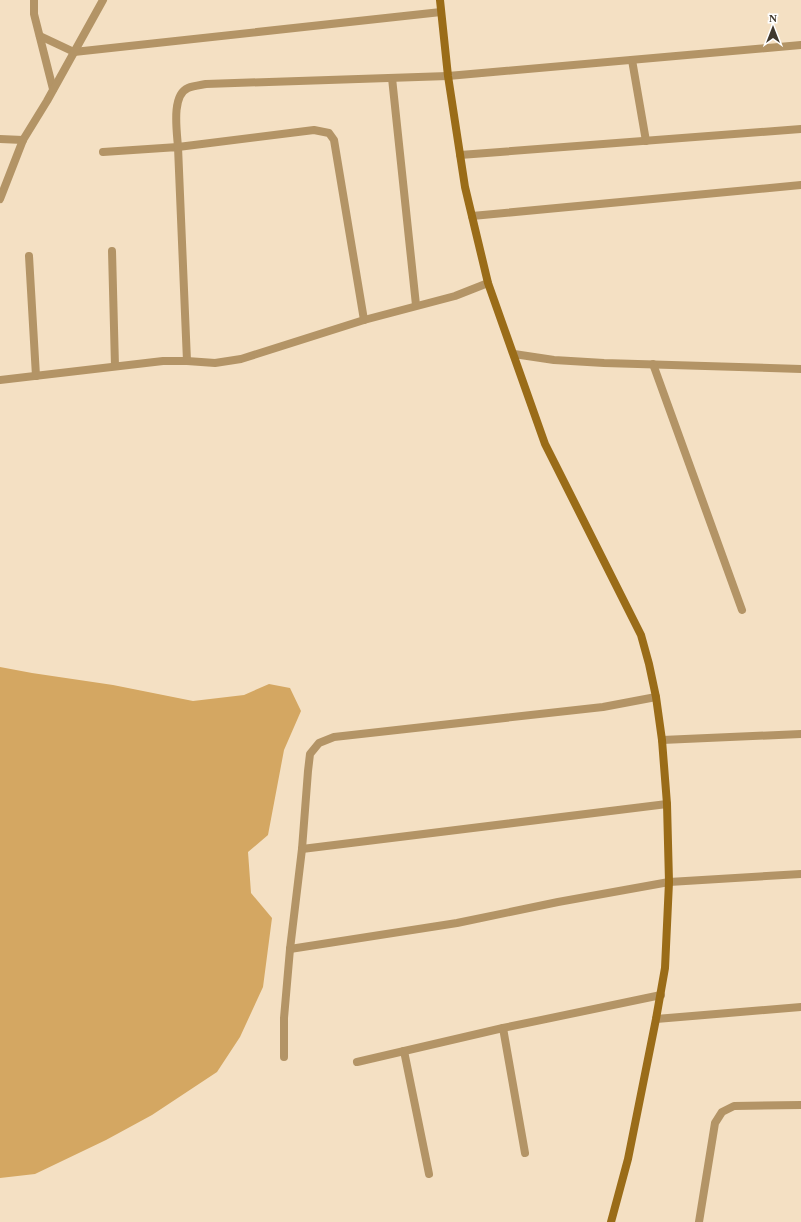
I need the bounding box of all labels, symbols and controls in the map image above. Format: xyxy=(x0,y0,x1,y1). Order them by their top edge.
north arrow xyxy=(753,8,793,48)
text: N xyxy=(769,12,777,24)

